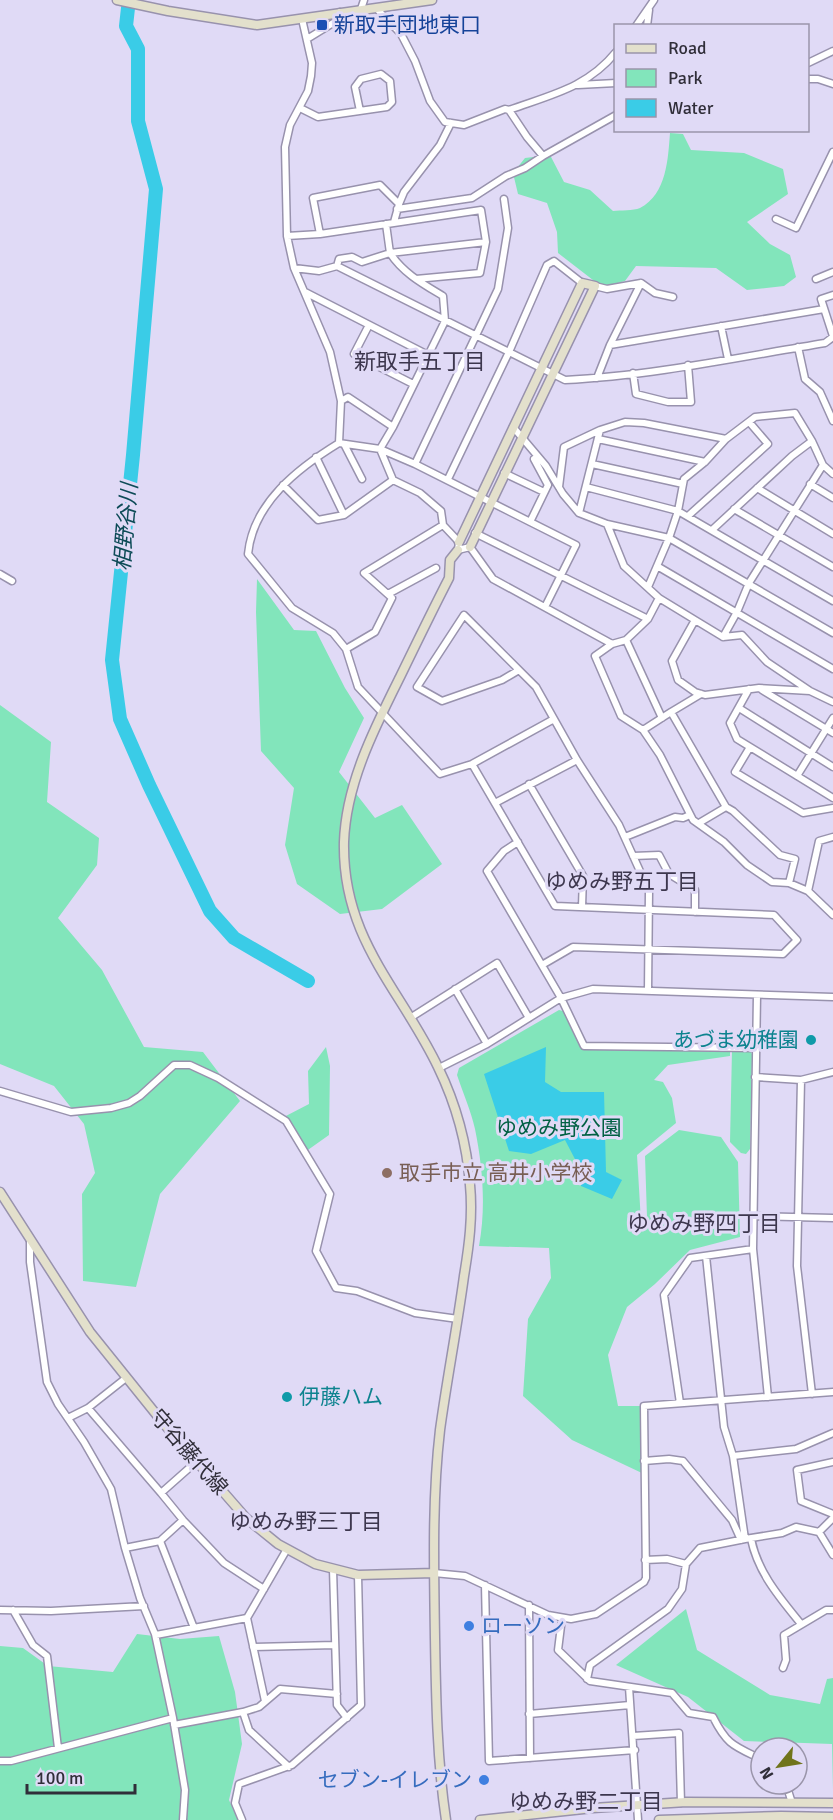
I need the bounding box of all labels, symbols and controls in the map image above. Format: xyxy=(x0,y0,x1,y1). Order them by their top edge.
place label: 新取手団地東口 xyxy=(334,12,481,38)
marker: 新取手団地東口 xyxy=(315,18,329,32)
legend xyxy=(614,24,809,132)
text: Road xyxy=(668,37,707,59)
text: Park xyxy=(668,67,703,89)
text: Water xyxy=(668,97,714,119)
district label: 新取手五丁目 xyxy=(354,348,486,375)
water label: 相野谷川 xyxy=(108,480,143,572)
district label: ゆめみ野五丁目 xyxy=(545,868,699,895)
place label: あづま幼稚園 xyxy=(673,1027,799,1053)
marker: あづま幼稚園 xyxy=(804,1033,818,1047)
park label: ゆめみ野公園 xyxy=(496,1115,622,1141)
place label: 取手市立 高井小学校 xyxy=(399,1160,593,1186)
marker: 取手市立 高井小学校 xyxy=(380,1166,394,1180)
district label: ゆめみ野四丁目 xyxy=(627,1210,781,1237)
place label: 伊藤ハム xyxy=(299,1384,383,1410)
marker: 伊藤ハム xyxy=(280,1390,294,1404)
street label: 守谷藤代線 xyxy=(145,1404,233,1500)
district label: ゆめみ野三丁目 xyxy=(229,1508,383,1535)
place label: ローソン xyxy=(481,1613,565,1639)
marker: ローソン xyxy=(462,1619,476,1633)
north arrow xyxy=(749,1736,809,1796)
scale bar xyxy=(27,1757,135,1795)
text: N xyxy=(755,1763,778,1783)
text: 100 m xyxy=(36,1767,83,1789)
place label: セブン-イレブン xyxy=(318,1767,472,1793)
marker: セブン-イレブン xyxy=(477,1773,491,1787)
district label: ゆめみ野二丁目 xyxy=(509,1788,663,1815)

